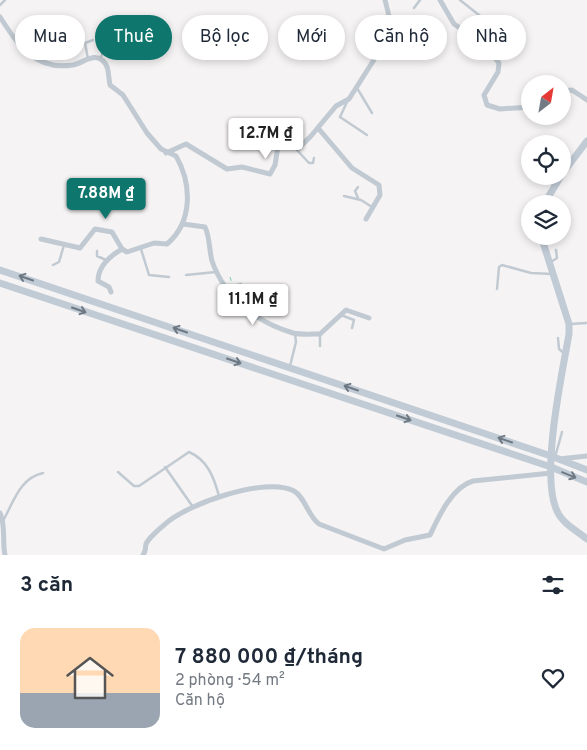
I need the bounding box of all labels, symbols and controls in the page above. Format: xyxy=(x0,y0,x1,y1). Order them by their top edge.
chip: Mua xyxy=(15,15,85,60)
chip: Thuê xyxy=(95,15,172,60)
chip: Bộ lọc xyxy=(182,15,268,60)
chip: Mới xyxy=(278,15,345,60)
chip: Căn hộ xyxy=(355,15,447,60)
chip: Nhà xyxy=(457,15,526,60)
north arrow xyxy=(521,75,571,125)
map controls xyxy=(521,75,571,245)
pin: 12.7M ₫ xyxy=(220,118,312,160)
text: 12.7M ₫ xyxy=(239,124,293,144)
button: locate xyxy=(521,135,571,185)
pin: 7.88M ₫ xyxy=(60,178,152,220)
text: 7.88M ₫ xyxy=(78,184,134,204)
button: layers xyxy=(521,195,571,245)
one-way arrow xyxy=(19,273,35,283)
pin: 11.1M ₫ xyxy=(207,284,299,326)
text: 11.1M ₫ xyxy=(228,290,278,310)
one-way arrow xyxy=(71,305,87,315)
one-way arrow xyxy=(173,325,189,335)
one-way arrow xyxy=(225,357,241,366)
one-way arrow xyxy=(344,383,359,392)
one-way arrow xyxy=(396,414,412,423)
one-way arrow xyxy=(497,435,513,444)
one-way arrow xyxy=(561,470,576,480)
icon: filters xyxy=(539,571,567,599)
text: 3 căn xyxy=(20,572,73,599)
text: 7 880 000 ₫/tháng xyxy=(175,644,363,671)
icon: home xyxy=(60,648,120,708)
icon: heart xyxy=(539,664,567,692)
text: 2 phòng · 54 m² xyxy=(175,671,285,691)
text: Căn hộ xyxy=(175,691,225,711)

